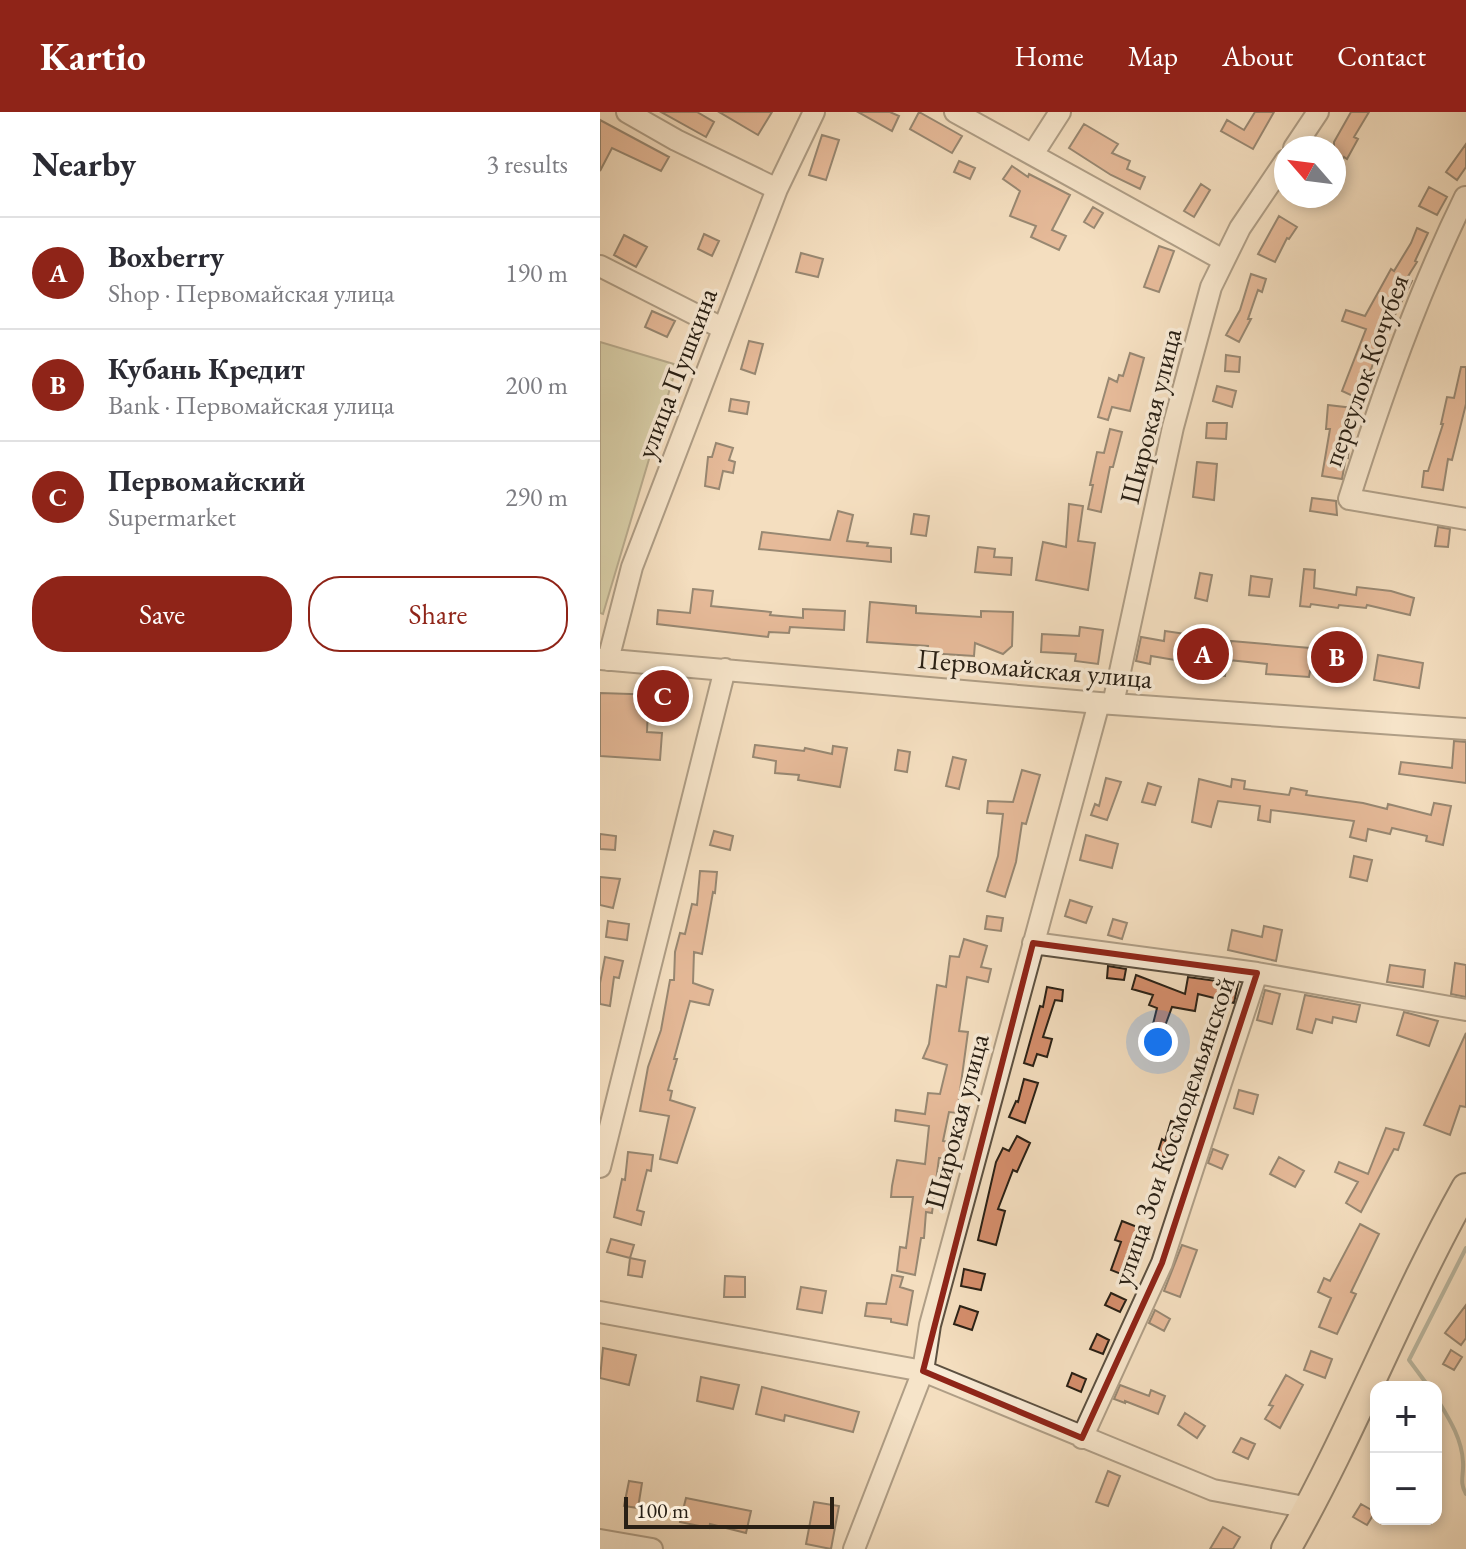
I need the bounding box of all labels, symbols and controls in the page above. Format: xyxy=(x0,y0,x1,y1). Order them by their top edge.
text: Kartio xyxy=(40,32,146,81)
text: Home xyxy=(1014,38,1084,74)
text: Map xyxy=(1128,38,1178,74)
text: About xyxy=(1222,38,1293,74)
text: Contact xyxy=(1337,38,1426,74)
north arrow xyxy=(1274,136,1346,208)
text: Nearby xyxy=(32,142,136,186)
text: 3 results xyxy=(487,147,568,181)
text: Boxberry xyxy=(108,237,224,276)
text: A xyxy=(49,256,67,290)
text: 190 m xyxy=(505,256,568,290)
street label: переулок Кочубея xyxy=(1314,269,1416,471)
text: Shop · Первомайская улица xyxy=(108,276,395,310)
street label: улица Пушкина xyxy=(627,282,725,463)
street label: Широкая улица xyxy=(1111,324,1189,508)
text: Кубань Кредит xyxy=(108,349,305,388)
text: B xyxy=(50,368,66,402)
text: 200 m xyxy=(505,368,568,402)
text: Bank · Первомайская улица xyxy=(108,388,394,422)
text: Первомайский xyxy=(108,461,305,500)
text: C xyxy=(49,480,67,514)
text: 290 m xyxy=(505,480,568,514)
text: Supermarket xyxy=(108,500,236,534)
button: Save xyxy=(32,576,292,652)
button: Share xyxy=(308,576,568,652)
pin: A xyxy=(1177,624,1229,684)
pin: B xyxy=(1311,627,1363,687)
street label: Первомайская улица xyxy=(916,640,1155,696)
pin: C xyxy=(637,666,689,726)
street label: улица Зои Космодемьянской xyxy=(1103,971,1243,1291)
your location xyxy=(1138,1022,1178,1062)
street label: Широкая улица xyxy=(915,1029,997,1212)
map controls xyxy=(1370,1381,1442,1525)
button: + xyxy=(1370,1381,1442,1453)
button: − xyxy=(1370,1453,1442,1525)
scale bar xyxy=(624,1493,834,1529)
text: 100 m xyxy=(636,1496,689,1525)

